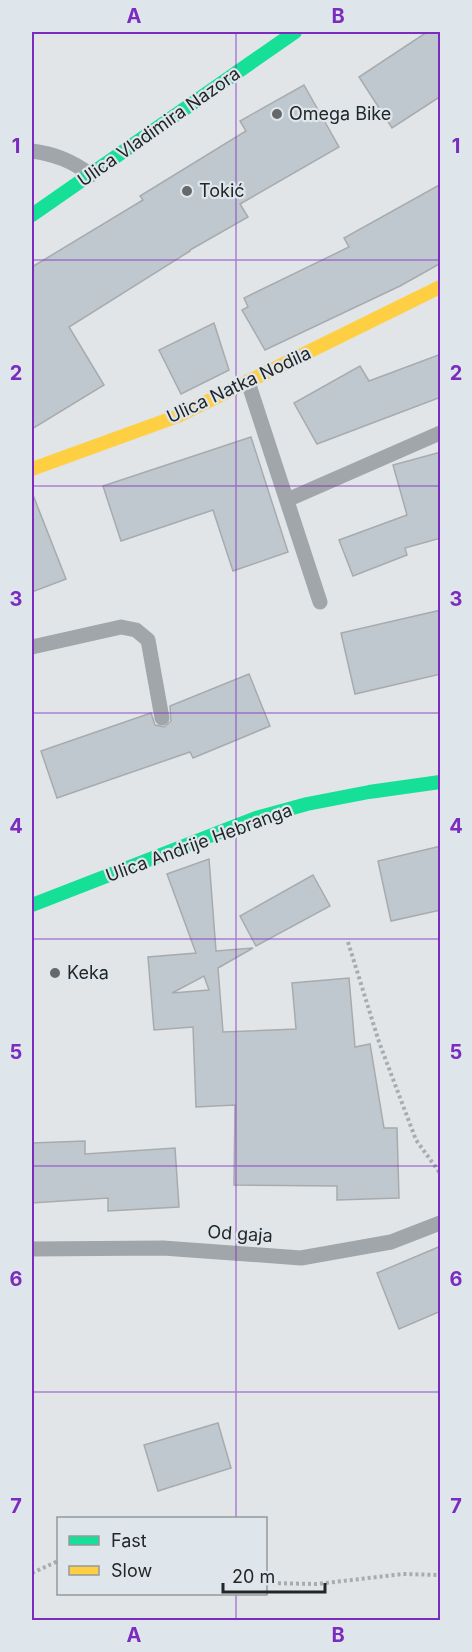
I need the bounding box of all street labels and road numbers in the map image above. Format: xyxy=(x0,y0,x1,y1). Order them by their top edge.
street label: Ulica Vladimira Nazora xyxy=(74,63,244,191)
street label: Ulica Natka Nodila xyxy=(163,342,314,427)
street label: Ulica Andrije Hebranga xyxy=(103,799,295,886)
street label: Od gaja xyxy=(207,1221,273,1246)

